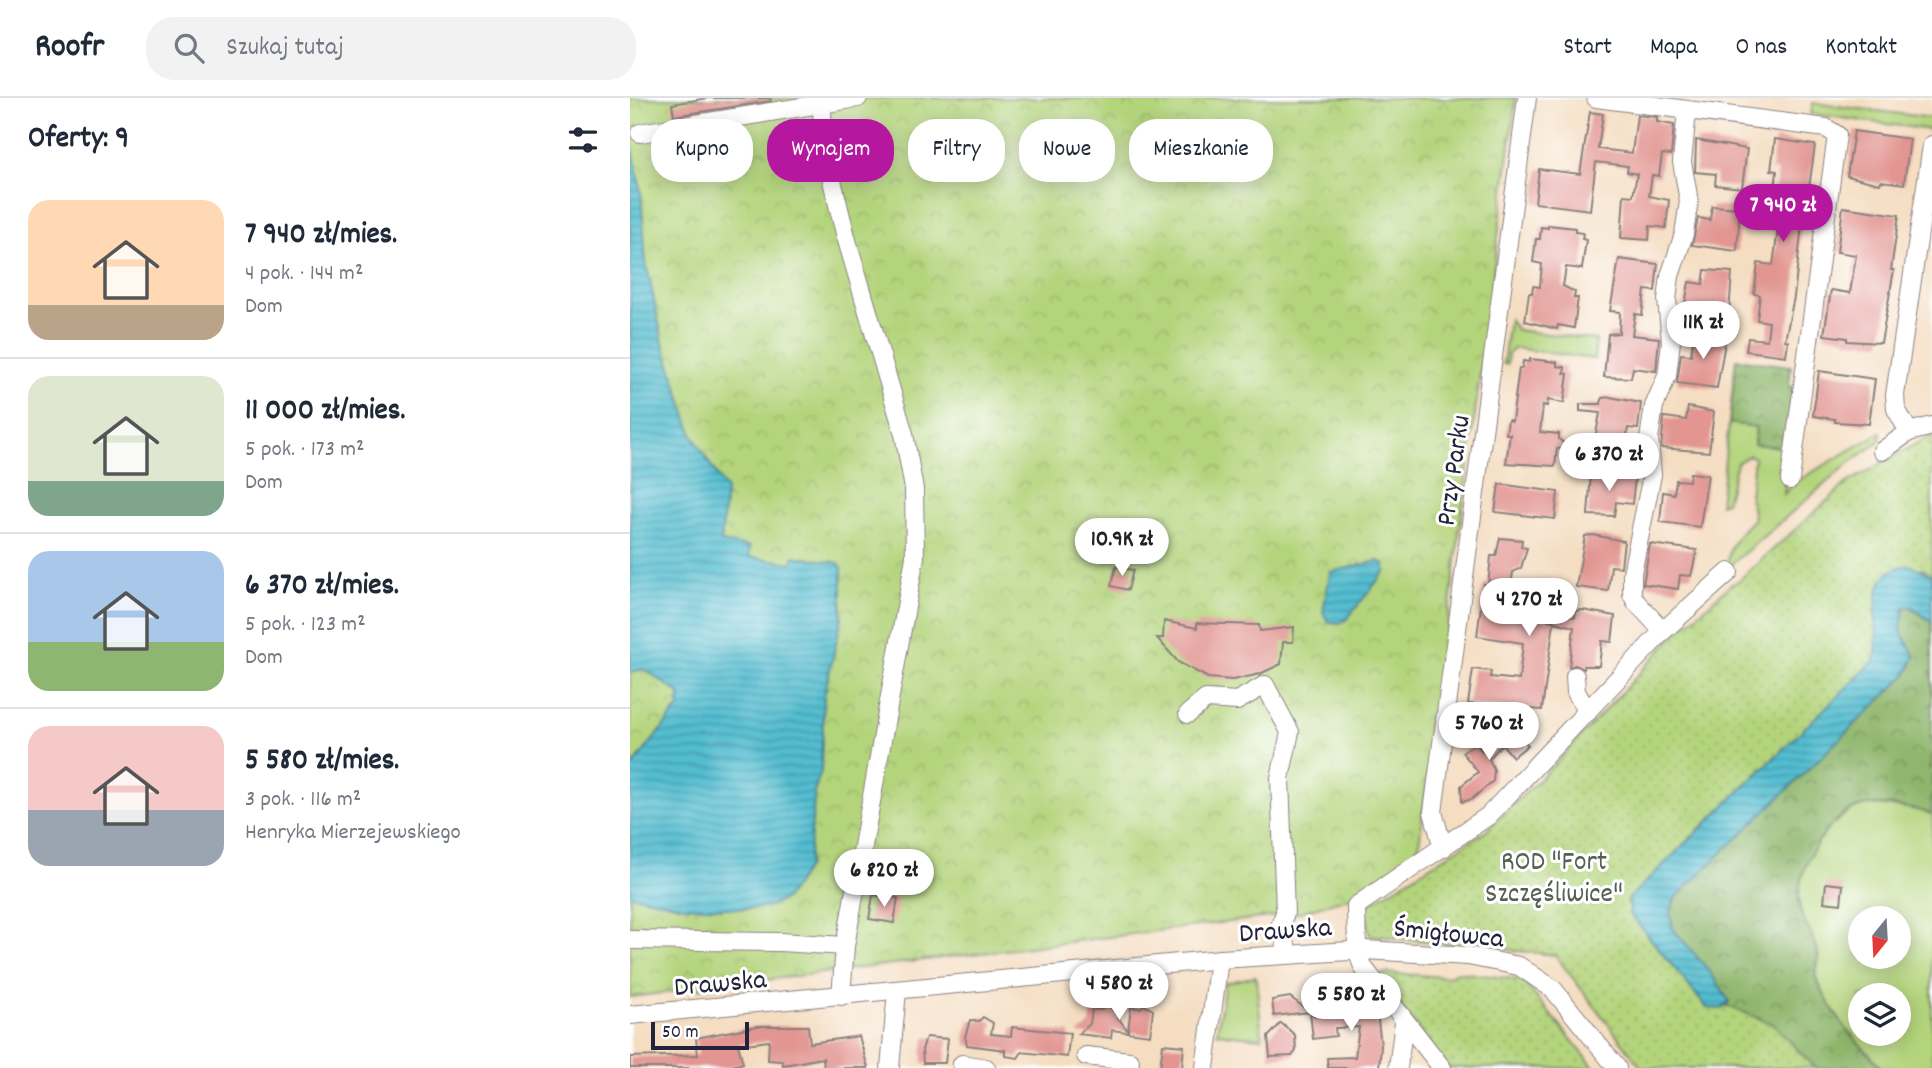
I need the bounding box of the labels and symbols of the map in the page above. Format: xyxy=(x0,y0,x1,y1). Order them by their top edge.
pin: 7 940 zł xyxy=(1711,184,1855,244)
pin: 11K zł xyxy=(1646,302,1760,361)
street label: Przy Parku xyxy=(1428,413,1484,529)
pin: 6 370 zł xyxy=(1537,434,1681,493)
pin: 10.9K zł xyxy=(1050,518,1194,578)
pin: 4 270 zł xyxy=(1457,578,1601,638)
pin: 5 760 zł xyxy=(1417,702,1561,762)
park label: ROD "Fort Szczęśliwice" xyxy=(1485,844,1623,916)
pin: 6 820 zł xyxy=(812,850,956,909)
north arrow xyxy=(1848,906,1911,970)
street label: Drawska xyxy=(1238,910,1334,956)
street label: Śmigłowca xyxy=(1392,910,1506,962)
street label: Drawska xyxy=(673,962,769,1010)
pin: 4 580 zł xyxy=(1047,962,1191,1022)
pin: 5 580 zł xyxy=(1279,974,1423,1033)
scale bar xyxy=(651,1019,749,1051)

